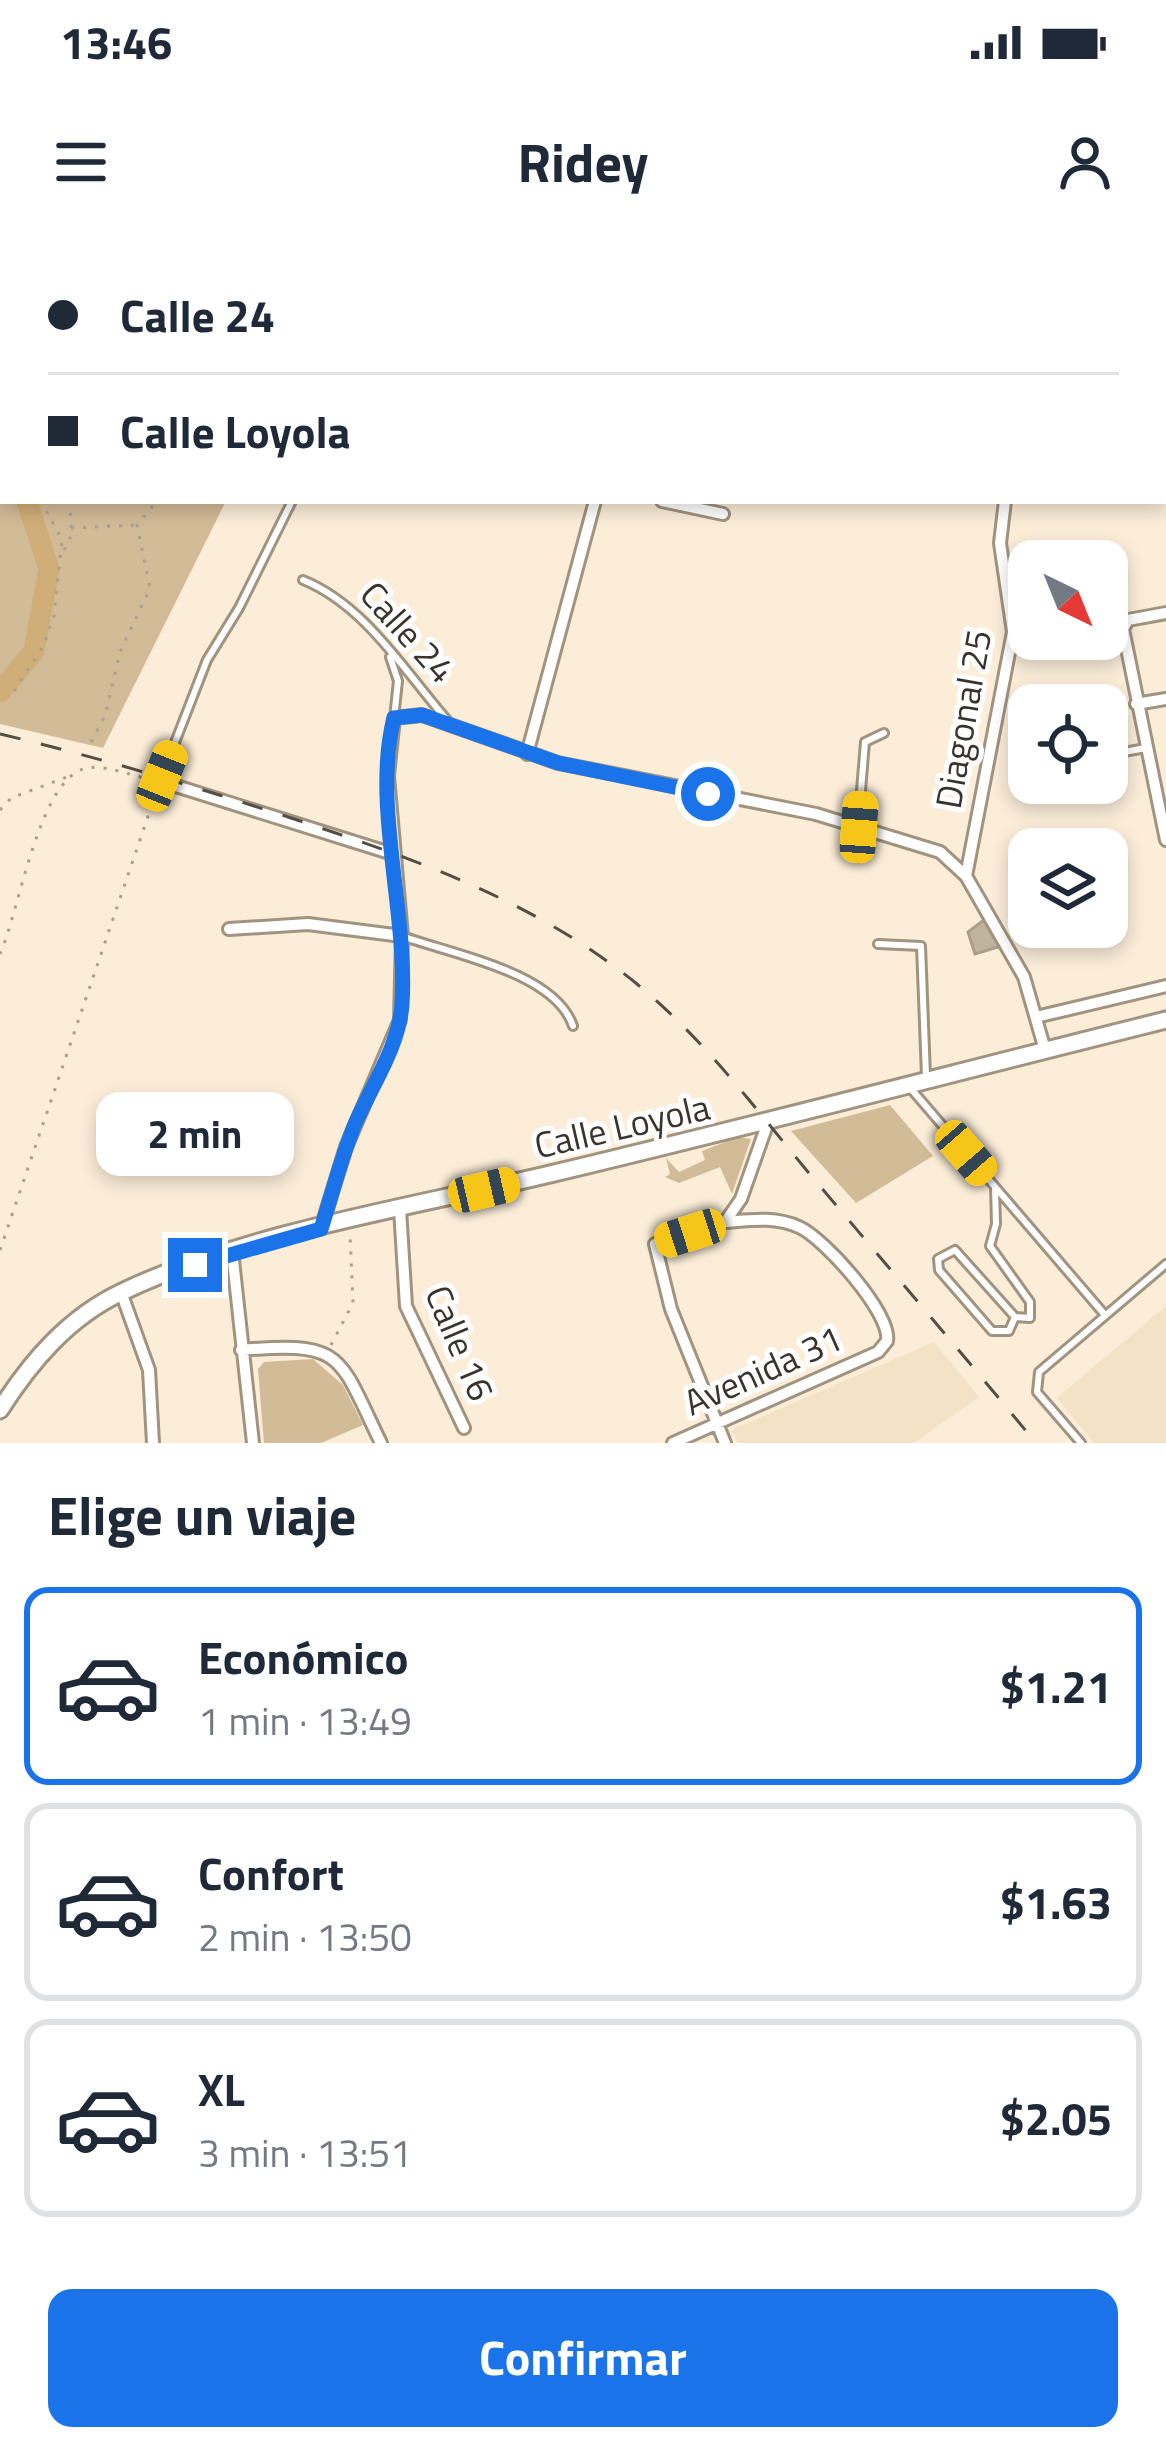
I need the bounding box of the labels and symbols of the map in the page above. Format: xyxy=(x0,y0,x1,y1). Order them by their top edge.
north arrow xyxy=(1008,540,1128,660)
street label: Calle 24 xyxy=(348,568,469,695)
street label: Diagonal 25 xyxy=(920,625,1005,813)
car xyxy=(132,736,192,816)
route start xyxy=(681,767,735,821)
car xyxy=(839,790,879,864)
street label: Calle Loyola xyxy=(529,1079,715,1172)
callout: 2 min xyxy=(96,1091,294,1175)
car xyxy=(929,1114,1003,1192)
car xyxy=(445,1164,523,1216)
car xyxy=(650,1205,730,1261)
route end xyxy=(168,1238,222,1292)
street label: Calle 16 xyxy=(412,1277,509,1409)
street label: Avenida 31 xyxy=(675,1310,851,1429)

